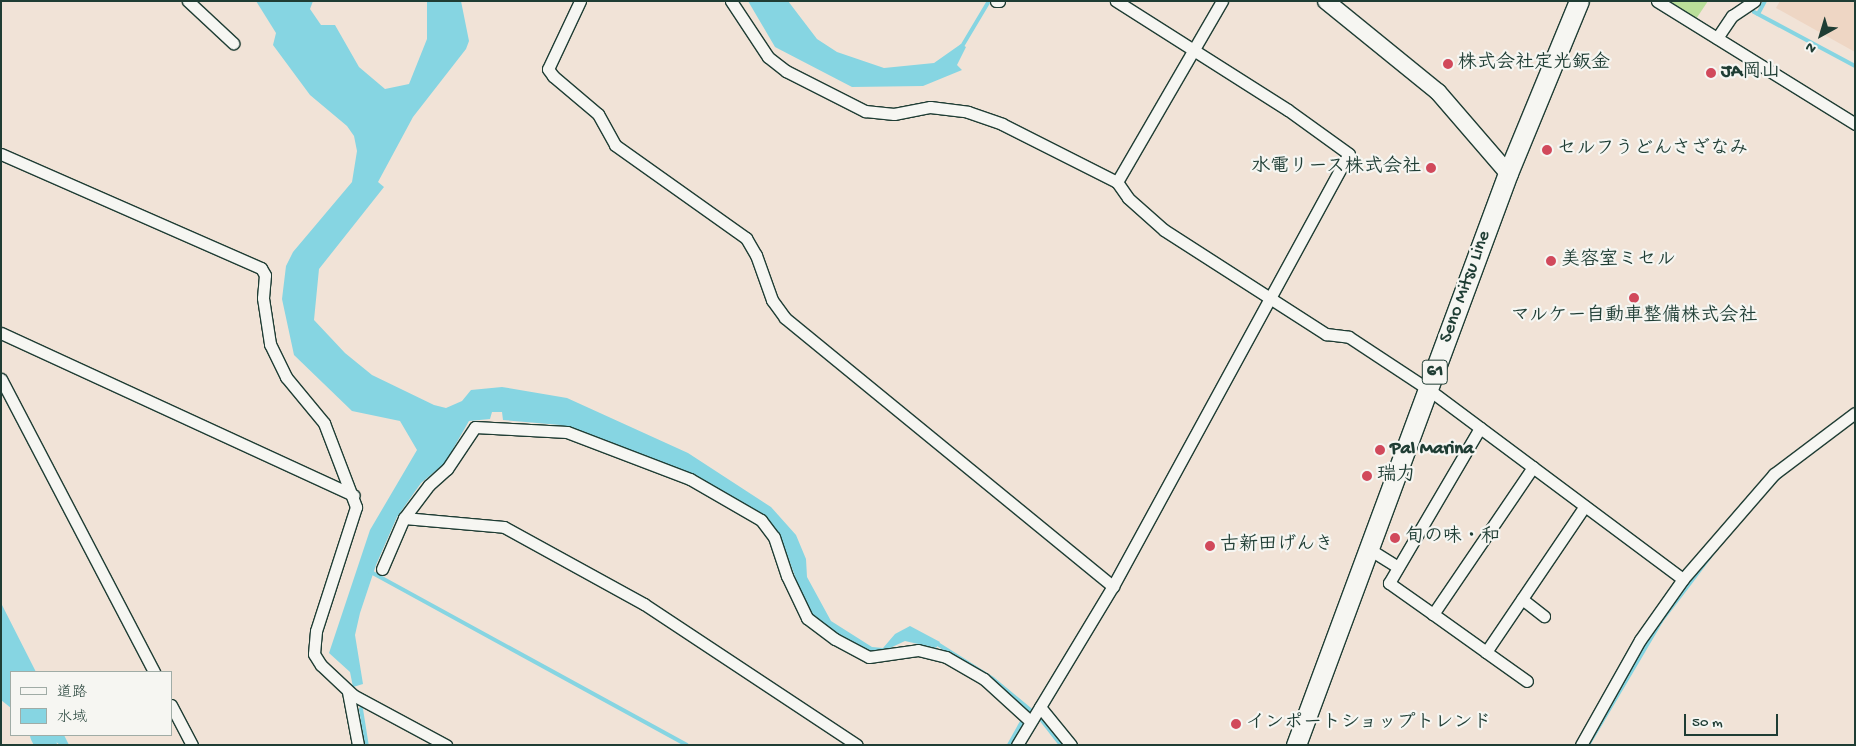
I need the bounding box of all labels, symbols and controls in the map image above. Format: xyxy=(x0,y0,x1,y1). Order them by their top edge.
north arrow xyxy=(1796,10,1846,60)
text: N xyxy=(1802,38,1820,57)
place label: 株式会社定光鈑金 xyxy=(1458,53,1610,75)
marker: 株式会社定光鈑金 xyxy=(1442,58,1454,70)
place label: JA岡山 xyxy=(1721,62,1780,84)
marker: JA岡山 xyxy=(1705,67,1717,79)
place label: セルフうどんさざなみ xyxy=(1557,139,1747,161)
marker: セルフうどんさざなみ xyxy=(1541,144,1553,156)
place label: 水電リース株式会社 xyxy=(1250,157,1421,179)
marker: 水電リース株式会社 xyxy=(1425,162,1437,174)
street label: Seno Mitsu Line xyxy=(1435,228,1497,346)
place label: 美容室ミセル xyxy=(1561,250,1675,272)
marker: 美容室ミセル xyxy=(1545,255,1557,267)
marker: マルケー自動車整備株式会社 xyxy=(1628,292,1640,304)
place label: マルケー自動車整備株式会社 xyxy=(1511,306,1757,328)
road number: 61 xyxy=(1421,357,1449,388)
place label: Pal Marina xyxy=(1390,439,1474,461)
marker: Pal Marina xyxy=(1374,444,1386,456)
place label: 瑞力 xyxy=(1377,465,1415,487)
marker: 瑞力 xyxy=(1361,470,1373,482)
place label: 旬の味・和 xyxy=(1405,527,1500,549)
marker: 旬の味・和 xyxy=(1389,532,1401,544)
place label: 古新田げんき xyxy=(1220,535,1334,557)
marker: 古新田げんき xyxy=(1204,540,1216,552)
legend xyxy=(10,671,172,736)
text: 道路 xyxy=(57,684,87,702)
scale bar xyxy=(1686,704,1780,736)
text: 水域 xyxy=(57,709,87,727)
place label: インポートショップトレンド xyxy=(1246,713,1493,735)
text: 50 m xyxy=(1692,714,1723,732)
marker: インポートショップトレンド xyxy=(1230,718,1242,730)

